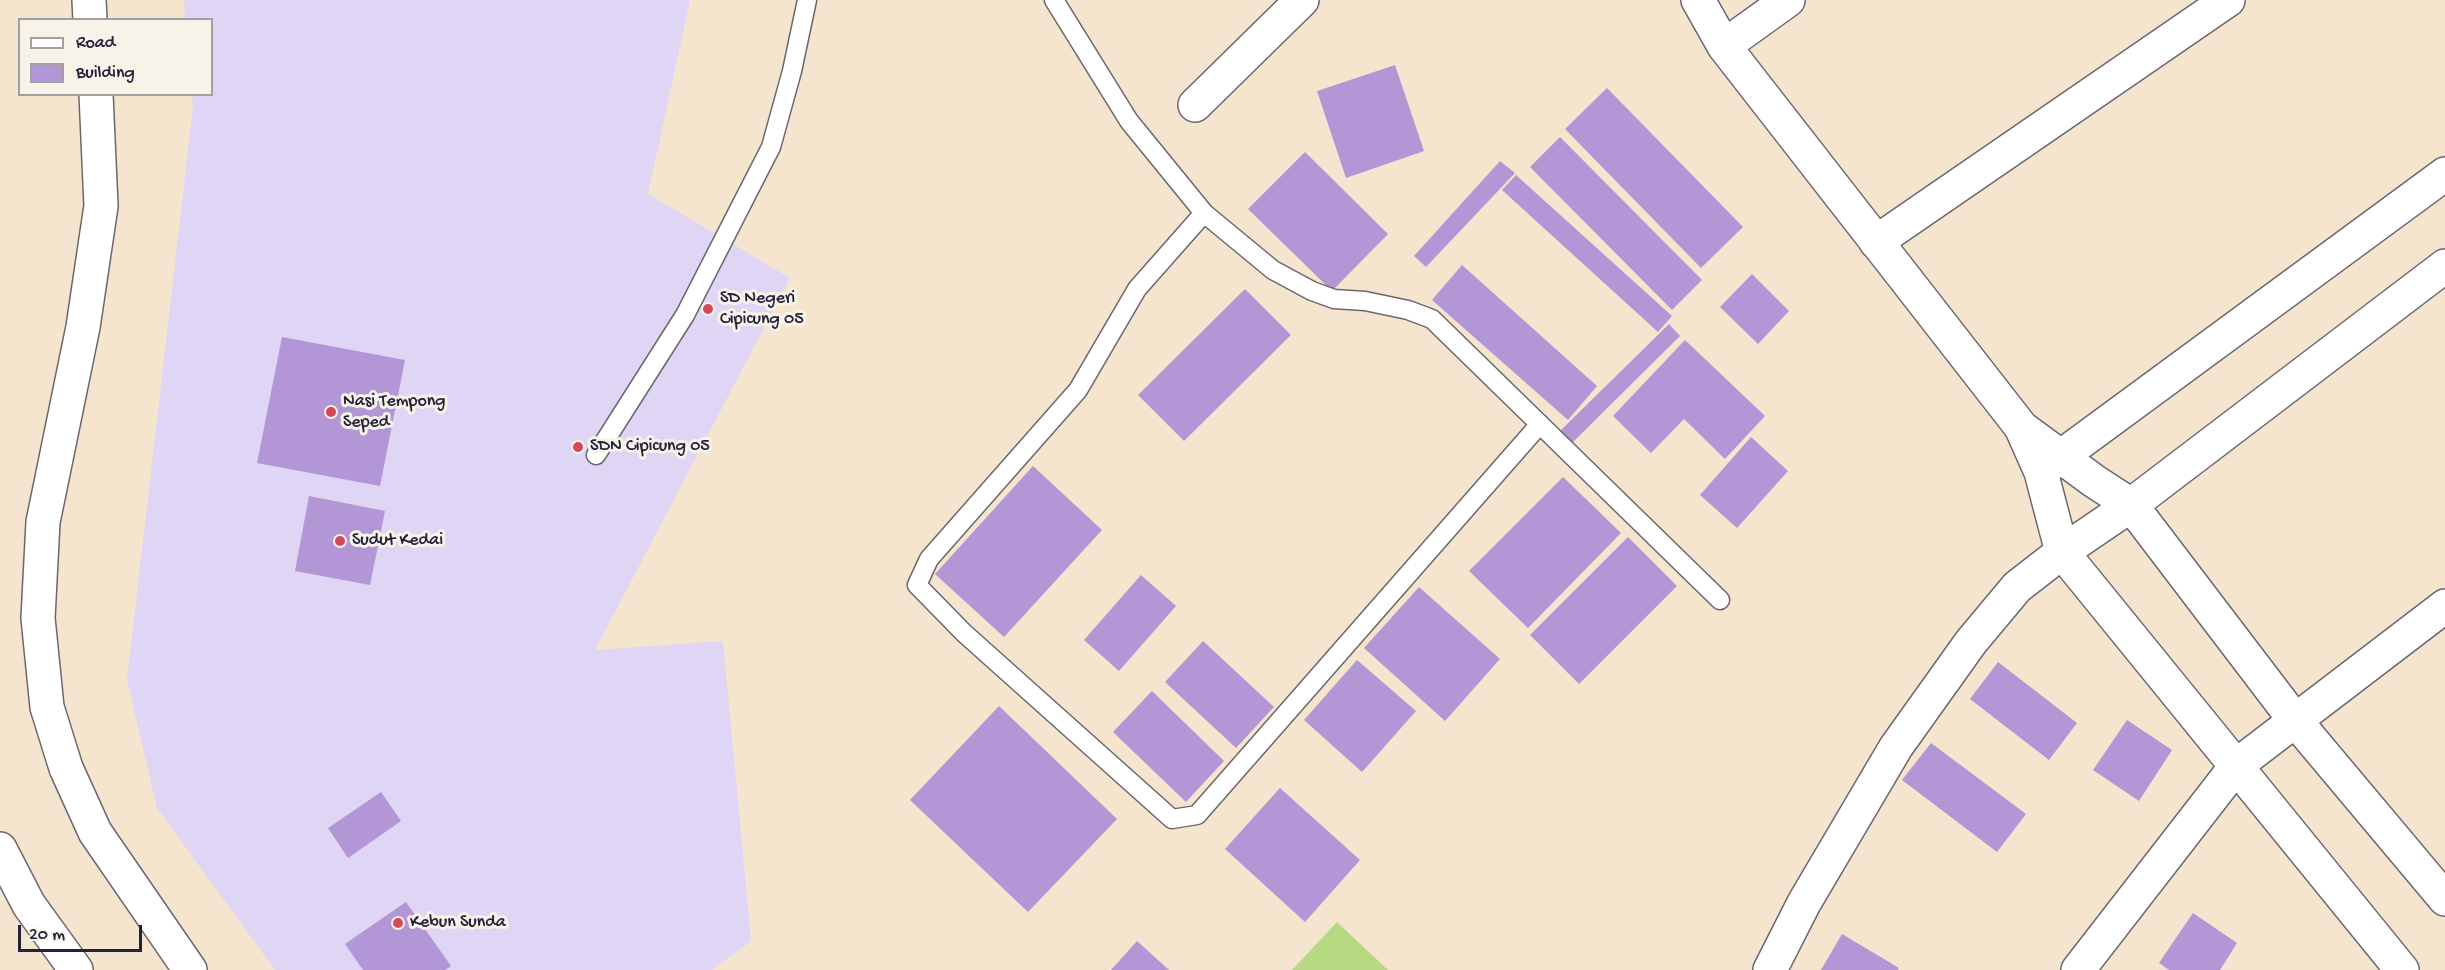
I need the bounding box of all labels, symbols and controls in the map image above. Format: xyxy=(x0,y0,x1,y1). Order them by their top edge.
legend xyxy=(18,18,213,96)
text: Road xyxy=(76,33,115,54)
text: Building xyxy=(76,63,135,84)
place label: SD Negeri Cipicung 05 xyxy=(720,288,804,330)
marker: SD Negeri Cipicung 05 xyxy=(701,302,715,316)
place label: Nasi Tempong Seped xyxy=(343,391,446,434)
marker: Nasi Tempong Seped xyxy=(324,405,338,419)
place label: SDN Cipicung 05 xyxy=(590,436,710,458)
marker: SDN Cipicung 05 xyxy=(571,440,585,454)
place label: Sudut Kedai xyxy=(352,530,443,552)
marker: Sudut Kedai xyxy=(333,534,347,548)
place label: Kebun Sunda xyxy=(410,912,506,934)
scale bar xyxy=(21,913,146,951)
marker: Kebun Sunda xyxy=(391,916,405,930)
text: 20 m xyxy=(29,925,65,946)

